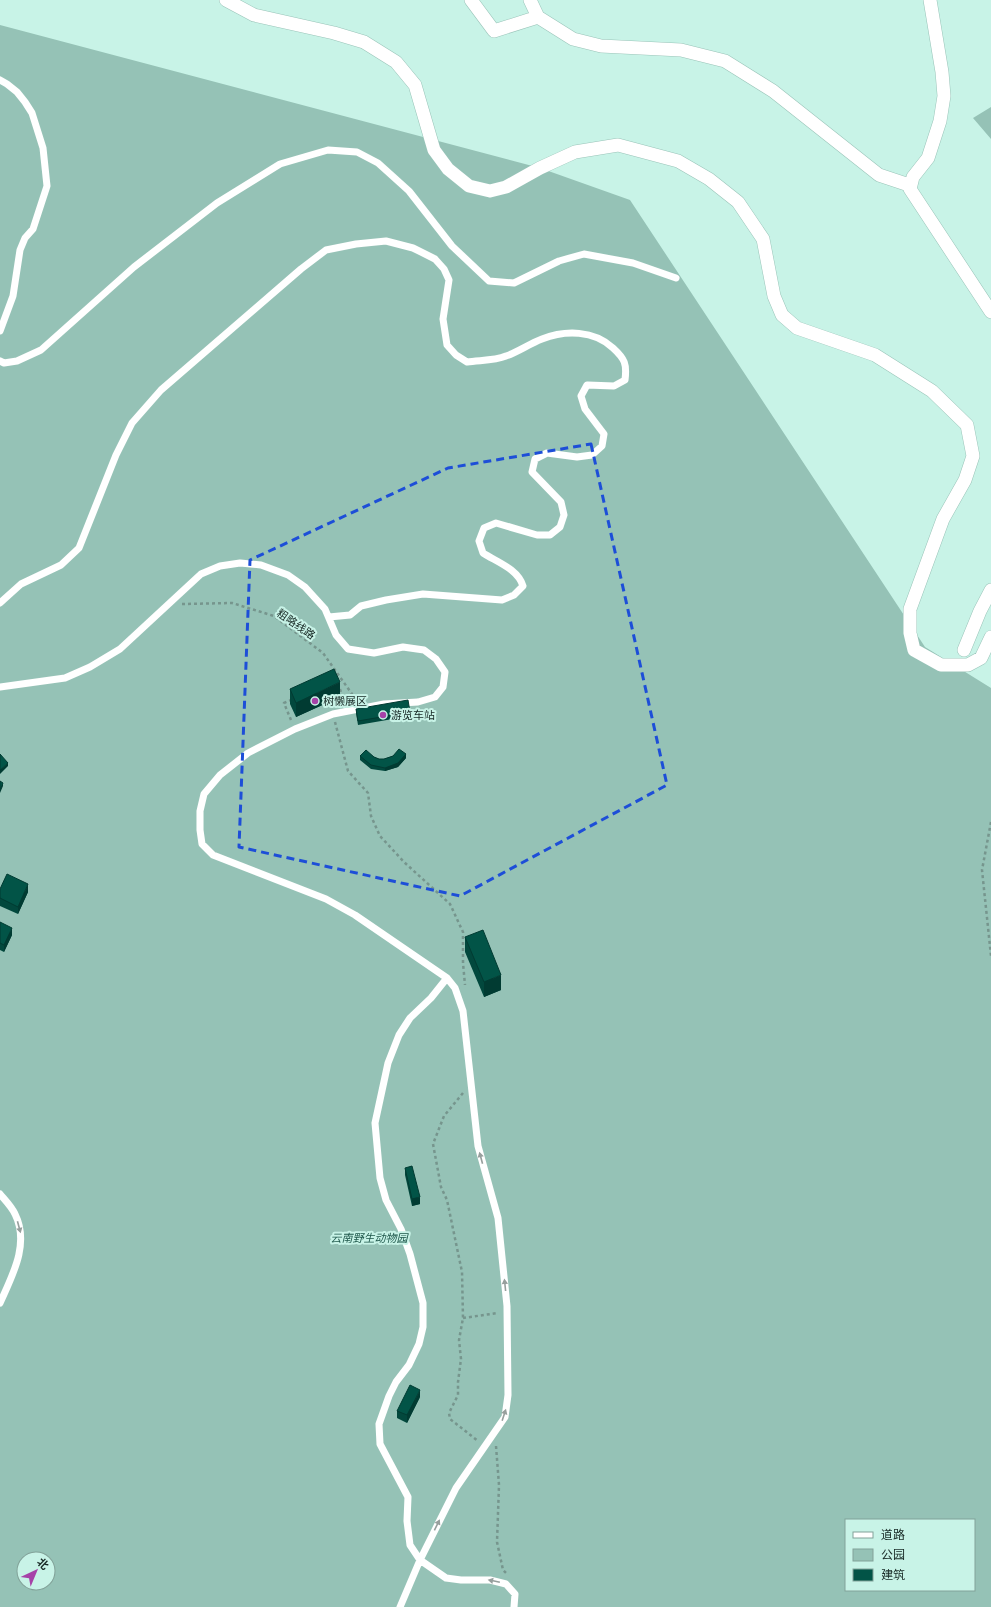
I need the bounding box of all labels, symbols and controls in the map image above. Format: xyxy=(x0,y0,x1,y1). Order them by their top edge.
street label: 粗略线路 xyxy=(274,605,319,642)
place label: 树懒展区 xyxy=(323,693,367,708)
marker: 树懒展区 xyxy=(310,696,320,706)
place label: 游览车站 xyxy=(391,707,435,722)
marker: 游览车站 xyxy=(378,710,388,720)
one-way arrow xyxy=(478,1152,484,1164)
one-way arrow xyxy=(17,1221,23,1234)
park label: 云南野生动物园 xyxy=(331,1230,409,1245)
one-way arrow xyxy=(502,1279,508,1291)
one-way arrow xyxy=(501,1408,507,1420)
one-way arrow xyxy=(434,1519,440,1531)
legend xyxy=(845,1519,975,1591)
text: 道路 xyxy=(881,1526,905,1542)
text: 公园 xyxy=(881,1546,905,1562)
north arrow xyxy=(16,1551,56,1591)
text: 北 xyxy=(34,1554,52,1573)
text: 建筑 xyxy=(881,1566,905,1582)
one-way arrow xyxy=(488,1578,500,1584)

